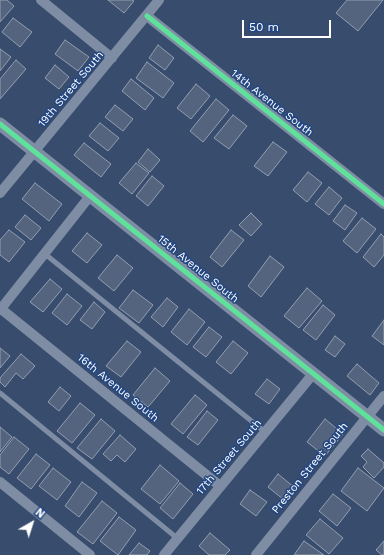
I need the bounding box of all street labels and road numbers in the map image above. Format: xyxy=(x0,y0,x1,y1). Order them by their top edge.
street label: 19th Street South xyxy=(35,48,107,130)
street label: 14th Avenue South xyxy=(228,67,316,139)
street label: 15th Avenue South xyxy=(155,232,241,306)
street label: 16th Avenue South xyxy=(75,351,161,425)
street label: 17th Street South xyxy=(194,417,264,497)
street label: Preston Street South xyxy=(269,420,351,516)

